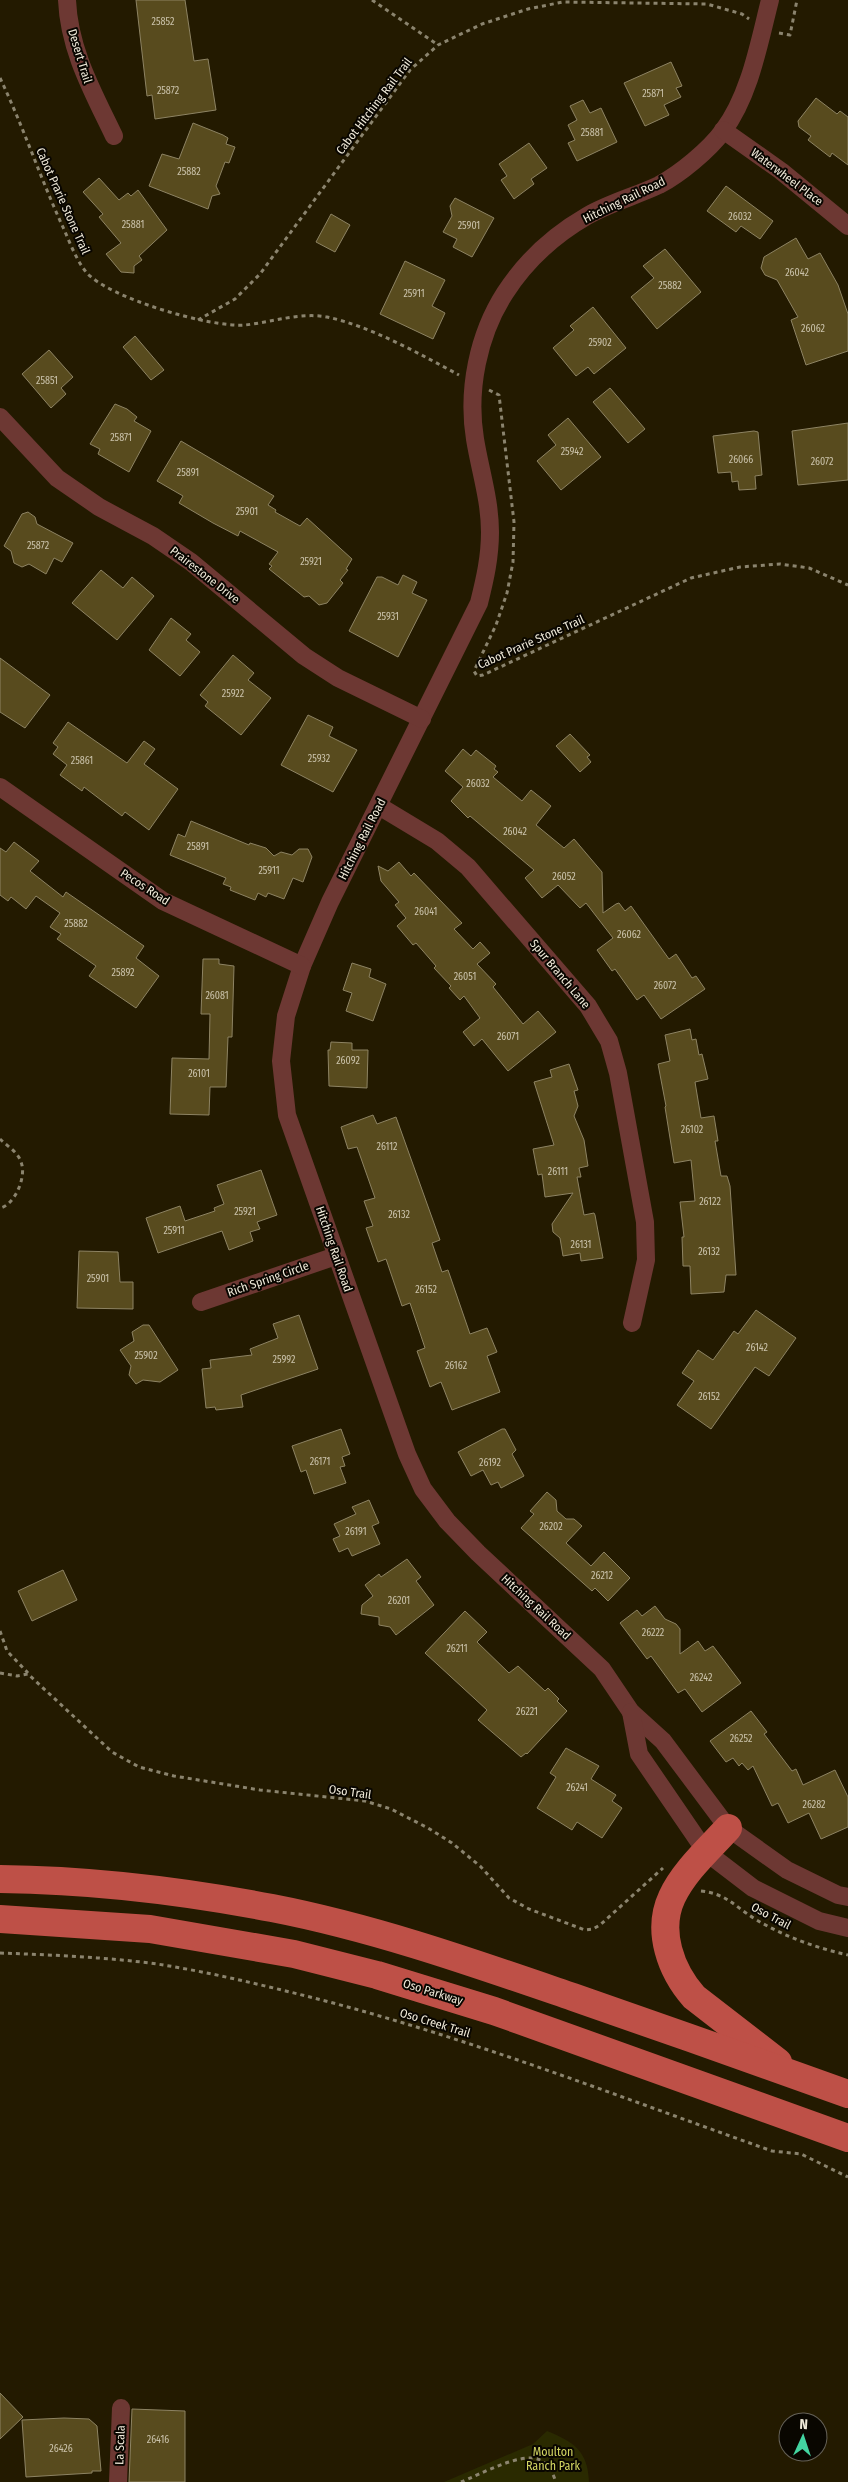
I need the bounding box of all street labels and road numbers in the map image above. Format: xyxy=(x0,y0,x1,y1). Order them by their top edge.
street label: Desert Trail xyxy=(65,27,95,85)
street label: Cabot Hitching Rail Trail xyxy=(333,55,415,157)
street label: Waterwheel Place xyxy=(748,145,826,209)
street label: Cabot Prarie Stone Trail xyxy=(33,146,93,256)
street label: Hitching Rail Road xyxy=(581,174,667,226)
street label: Prairestone Drive xyxy=(168,544,243,606)
street label: Cabot Prarie Stone Trail xyxy=(476,612,586,672)
street label: Hitching Rail Road xyxy=(335,796,389,882)
street label: Pecos Road xyxy=(118,866,172,908)
street label: Spur Branch Lane xyxy=(527,937,593,1011)
street label: Hitching Rail Road xyxy=(313,1204,355,1294)
street label: Rich Spring Circle xyxy=(225,1258,311,1300)
street label: Hitching Rail Road xyxy=(498,1571,574,1643)
street label: Oso Trail xyxy=(328,1782,372,1802)
street label: Oso Trail xyxy=(749,1900,793,1932)
street label: Oso Parkway xyxy=(401,1976,465,2008)
street label: Oso Creek Trail xyxy=(398,2006,472,2040)
street label: La Scala xyxy=(112,2425,128,2465)

